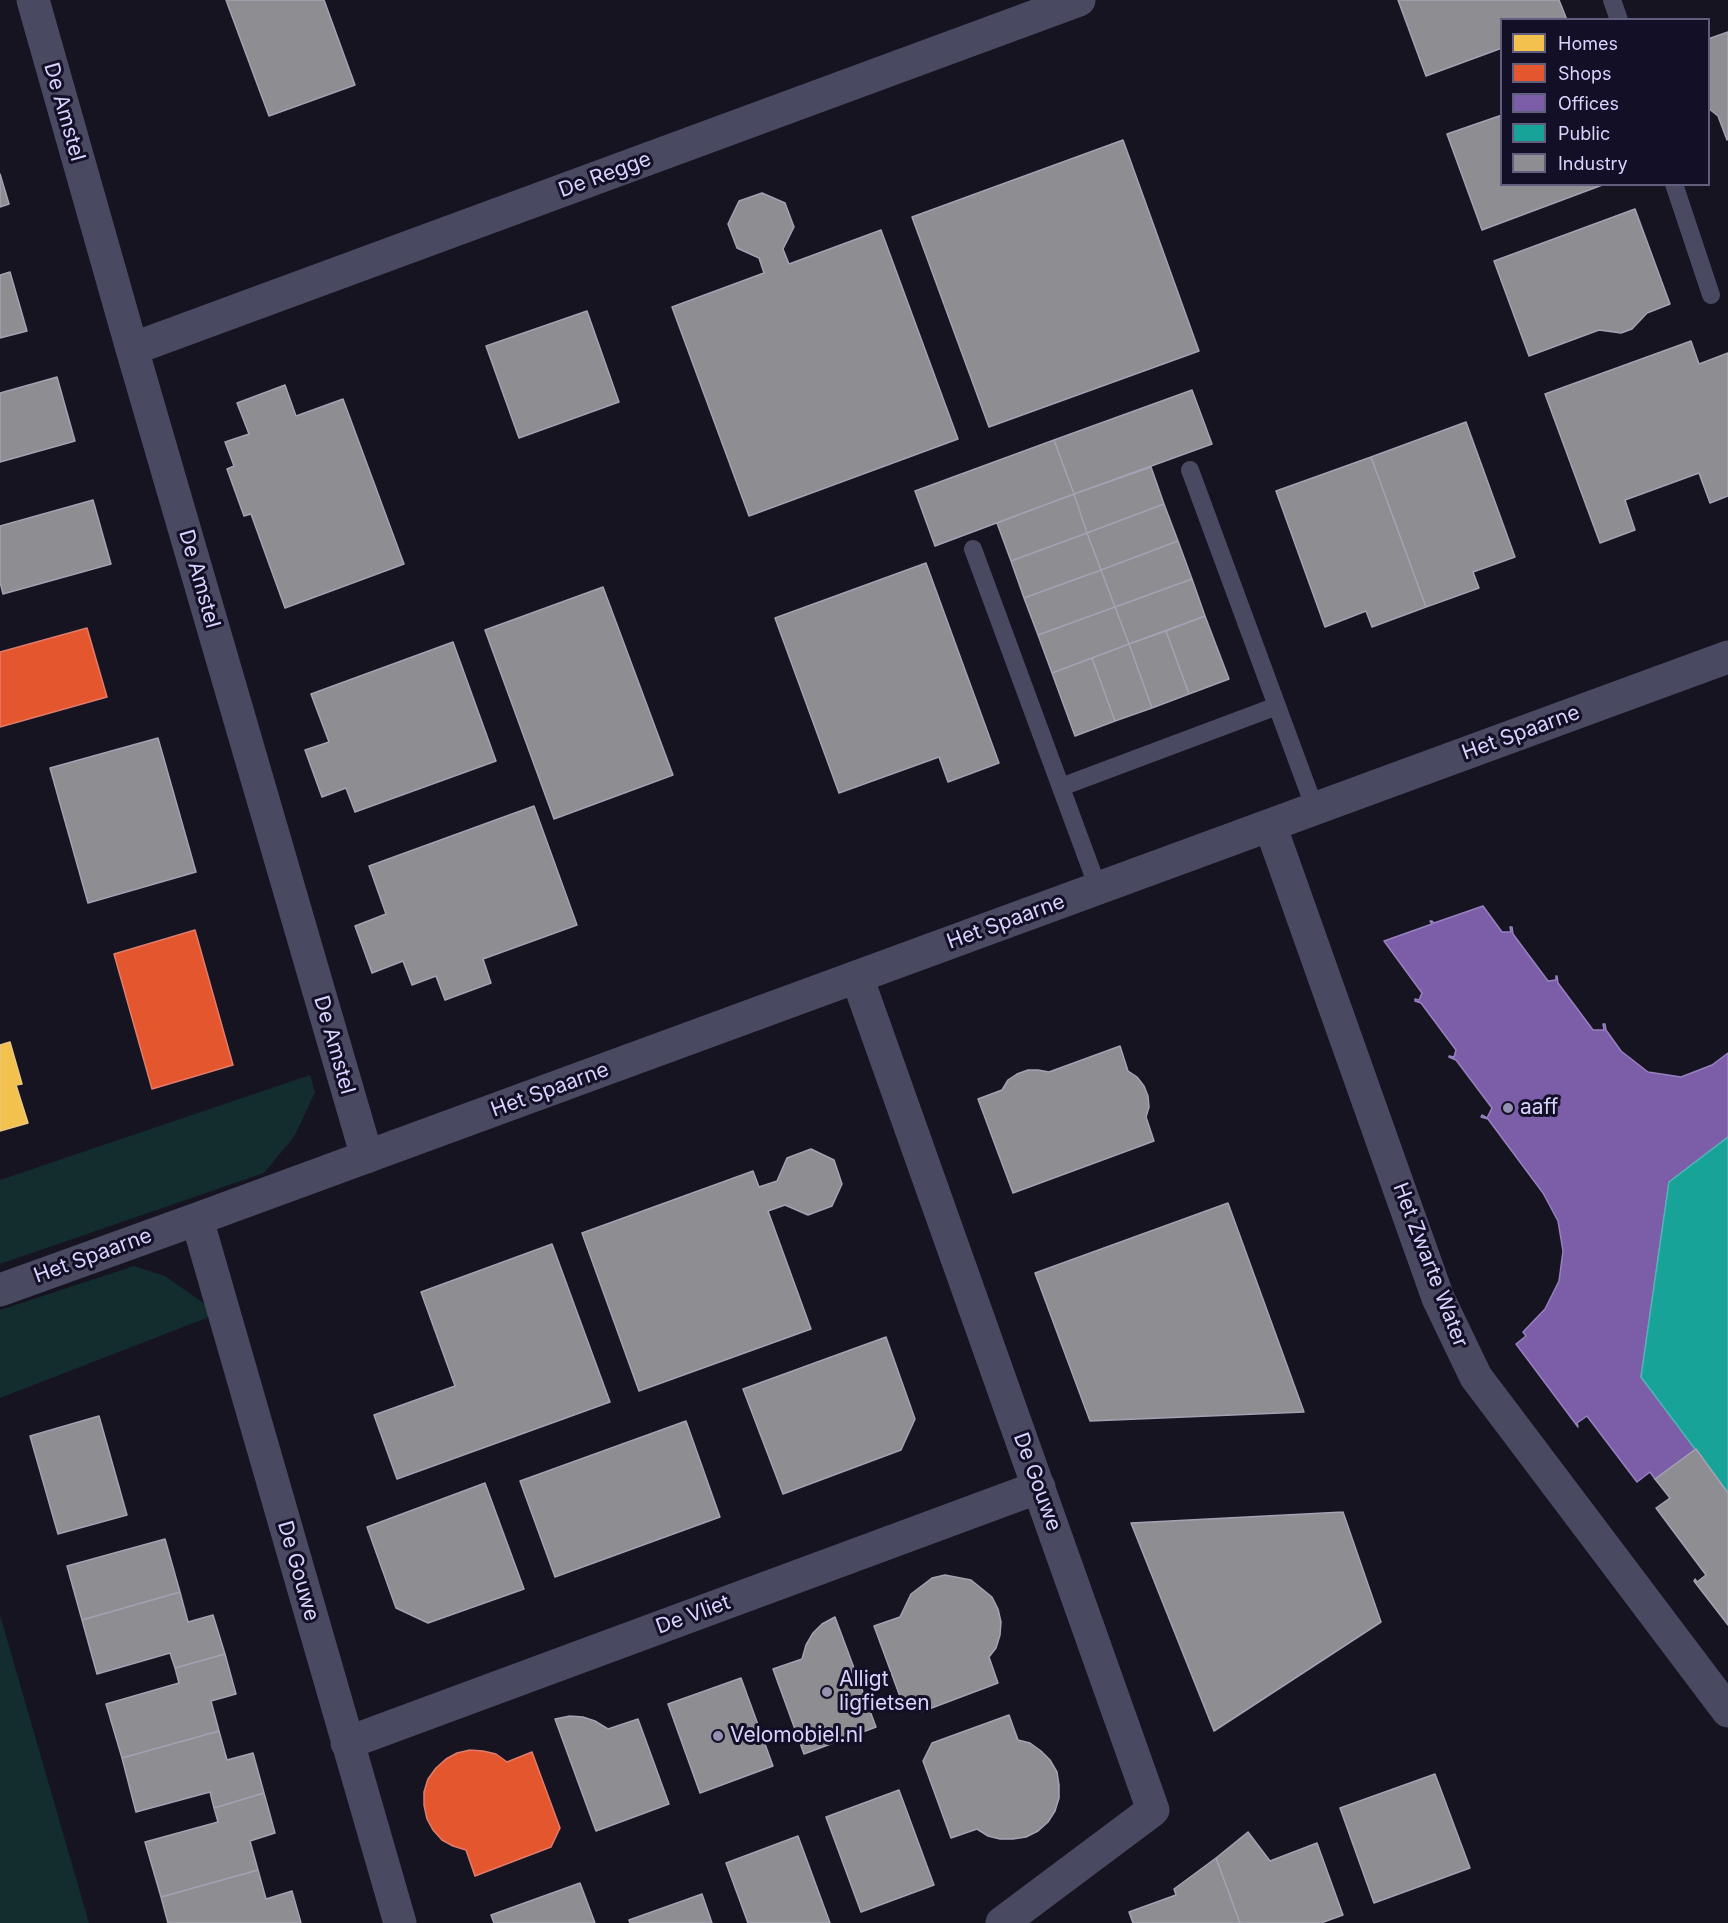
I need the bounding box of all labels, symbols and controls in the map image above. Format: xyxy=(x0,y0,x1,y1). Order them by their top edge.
legend xyxy=(1500,18,1710,186)
text: Homes xyxy=(1558,33,1618,54)
street label: De Amstel xyxy=(38,60,90,164)
text: Shops xyxy=(1558,63,1612,84)
text: Offices xyxy=(1558,93,1619,114)
text: Public xyxy=(1558,123,1610,144)
street label: De Regge xyxy=(555,147,655,203)
text: Industry xyxy=(1558,153,1628,174)
street label: De Amstel xyxy=(173,527,225,631)
street label: Het Spaarne xyxy=(1459,700,1583,766)
street label: Het Spaarne xyxy=(944,889,1068,955)
street label: De Amstel xyxy=(308,993,360,1097)
street label: Het Spaarne xyxy=(488,1057,612,1123)
place label: aaff xyxy=(1520,1095,1558,1121)
marker: aaff xyxy=(1501,1101,1515,1115)
street label: Het Zwarte Water xyxy=(1387,1179,1473,1351)
street label: Het Spaarne xyxy=(31,1223,155,1289)
street label: De Gouwe xyxy=(1008,1429,1066,1535)
street label: De Gouwe xyxy=(272,1518,324,1624)
street label: De Vliet xyxy=(652,1590,734,1640)
place label: Alligt ligfietsen xyxy=(839,1667,930,1717)
marker: Alligt ligfietsen xyxy=(820,1685,834,1699)
place label: Velomobiel.nl xyxy=(730,1723,863,1749)
marker: Velomobiel.nl xyxy=(711,1729,725,1743)

